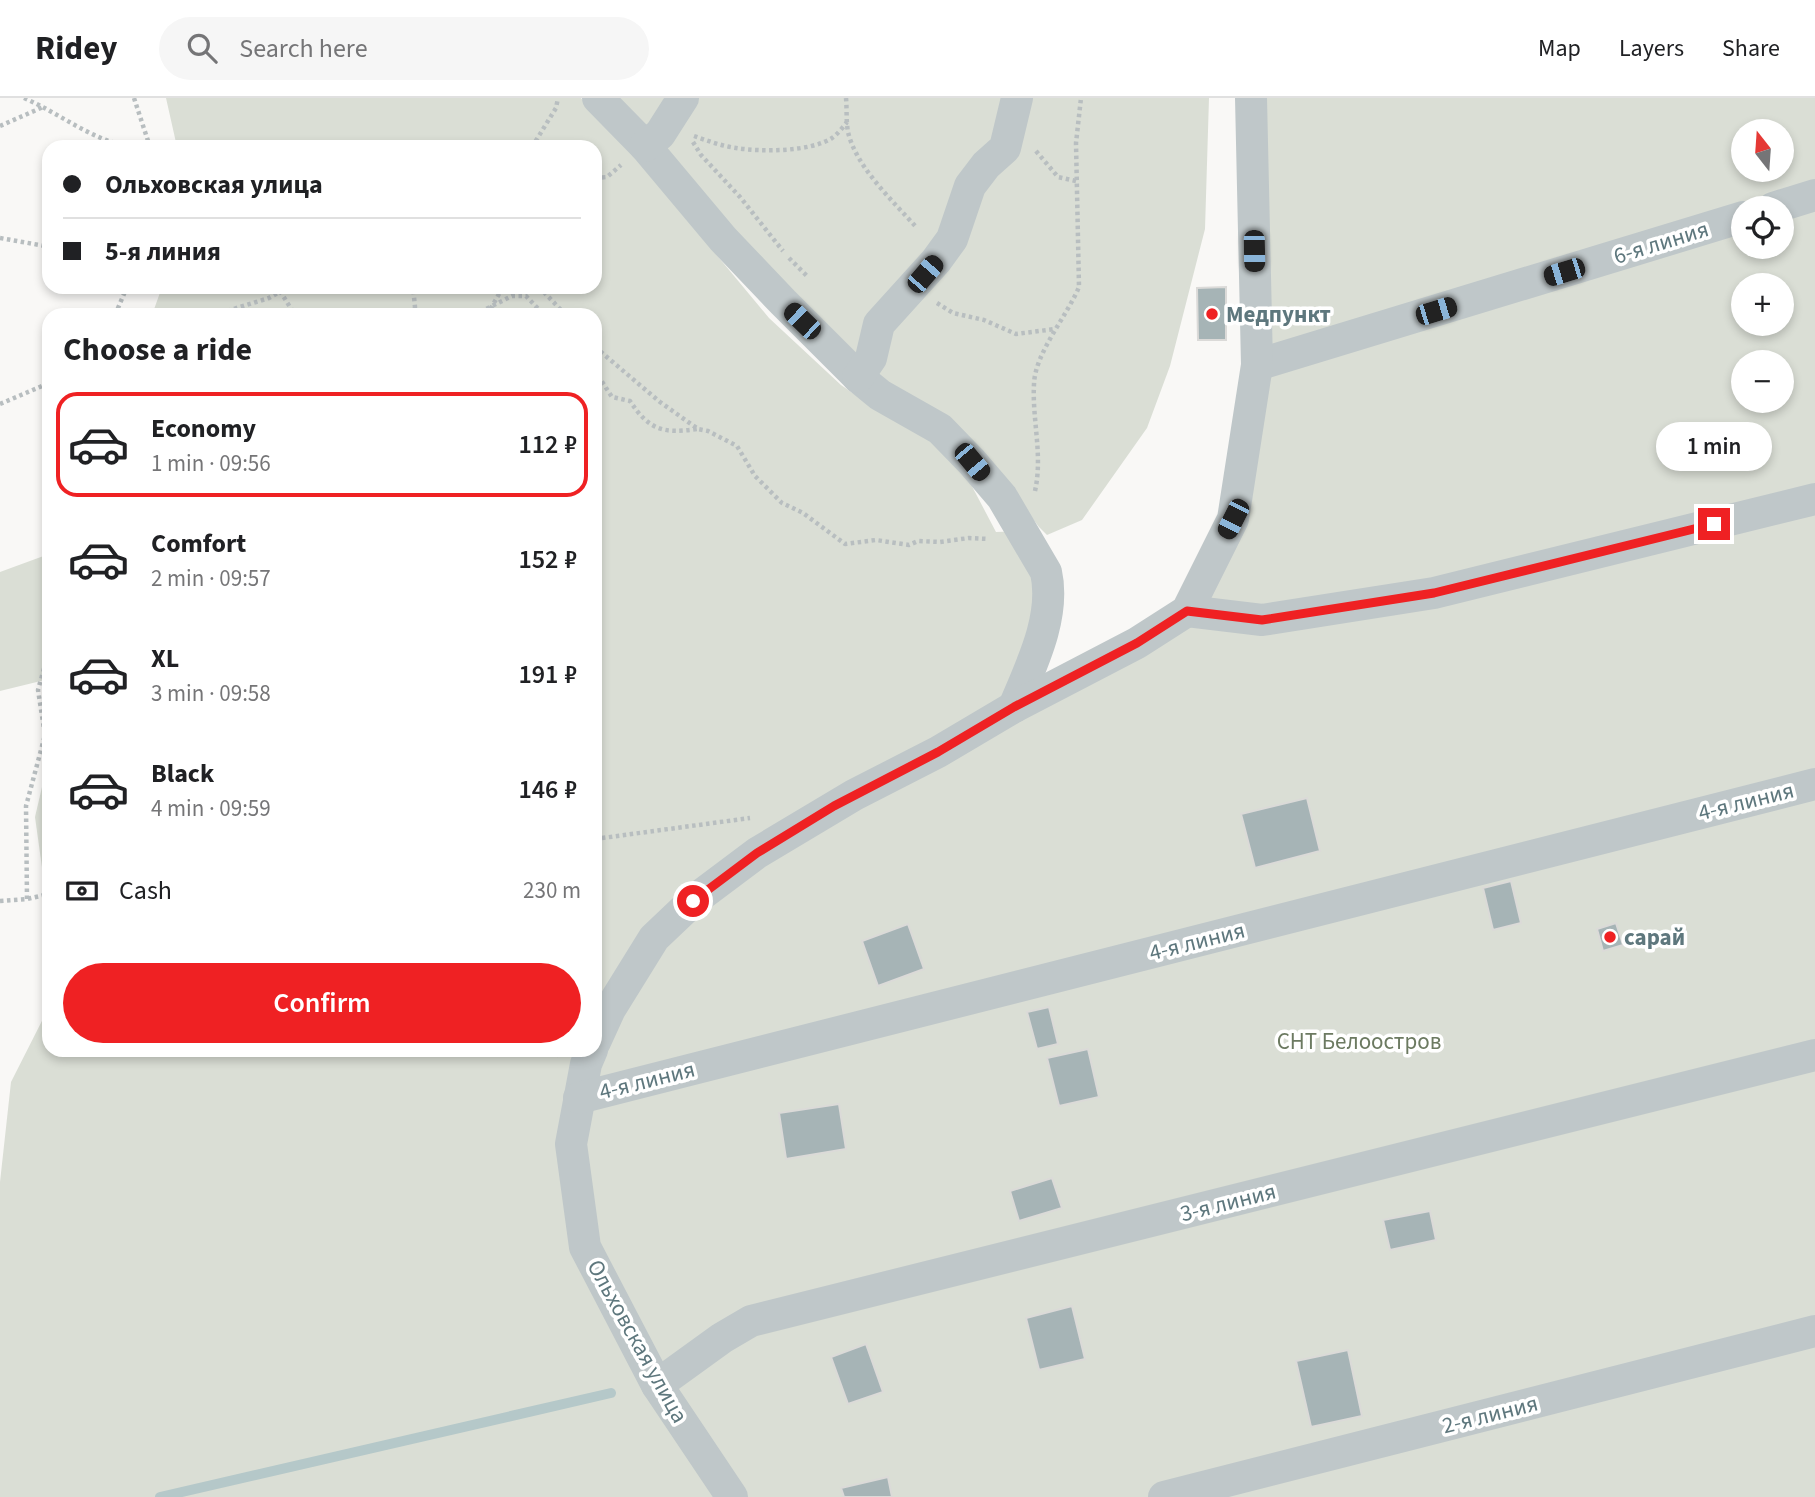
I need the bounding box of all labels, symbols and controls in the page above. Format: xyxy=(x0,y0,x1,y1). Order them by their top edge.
search box xyxy=(159,17,649,80)
text: Ridey xyxy=(35,25,117,72)
icon: search xyxy=(183,29,221,67)
text: Search here xyxy=(239,30,368,67)
text: Map xyxy=(1538,31,1581,66)
text: Layers xyxy=(1619,31,1684,66)
text: Share xyxy=(1722,31,1780,66)
north arrow xyxy=(1731,119,1794,182)
map controls xyxy=(1731,119,1794,413)
text: Ольховская улица xyxy=(105,166,323,203)
button: locate xyxy=(1731,196,1794,259)
street label: 6-я линия xyxy=(1610,212,1713,273)
car xyxy=(1244,230,1265,272)
text: 5-я линия xyxy=(105,233,221,270)
car xyxy=(904,251,947,297)
car xyxy=(1541,256,1588,288)
button: + xyxy=(1731,273,1794,336)
car xyxy=(1413,295,1460,327)
place label: Медпункт xyxy=(1226,298,1331,331)
car xyxy=(780,299,825,343)
marker: Медпункт xyxy=(1204,306,1220,322)
text: Choose a ride xyxy=(63,327,252,373)
button: − xyxy=(1731,350,1794,413)
text: Economy xyxy=(151,410,256,447)
icon: car xyxy=(67,413,130,476)
callout: 1 min xyxy=(1656,422,1772,472)
text: 112 ₽ xyxy=(518,426,577,463)
text: 1 min xyxy=(1687,430,1741,463)
car xyxy=(951,439,994,485)
text: 1 min · 09:56 xyxy=(151,447,271,480)
car xyxy=(1215,496,1252,542)
route end xyxy=(1698,508,1730,540)
text: Comfort xyxy=(151,525,246,562)
icon: car xyxy=(67,528,130,591)
text: 152 ₽ xyxy=(518,541,577,578)
text: 2 min · 09:57 xyxy=(151,562,271,595)
text: XL xyxy=(151,640,179,677)
icon: car xyxy=(67,643,130,706)
text: 191 ₽ xyxy=(518,656,577,693)
text: 3 min · 09:58 xyxy=(151,677,271,710)
text: Black xyxy=(151,755,214,792)
icon: car xyxy=(67,758,130,821)
text: 146 ₽ xyxy=(518,771,577,808)
street label: 4-я линия xyxy=(1695,774,1798,829)
text: 4 min · 09:59 xyxy=(151,792,271,825)
icon: cash xyxy=(63,872,101,910)
text: Cash xyxy=(119,872,172,909)
text: 230 m xyxy=(523,874,581,907)
route start xyxy=(677,885,709,917)
street label: 4-я линия xyxy=(1146,914,1249,969)
place label: сарай xyxy=(1624,921,1685,954)
marker: сарай xyxy=(1602,929,1618,945)
button: Confirm xyxy=(63,963,581,1043)
park label: СНТ Белоостров xyxy=(1277,1025,1441,1058)
street label: 4-я линия xyxy=(596,1053,699,1108)
street label: 3-я линия xyxy=(1177,1175,1280,1230)
street label: Ольховская улица xyxy=(579,1254,696,1429)
street label: 2-я линия xyxy=(1439,1387,1542,1442)

